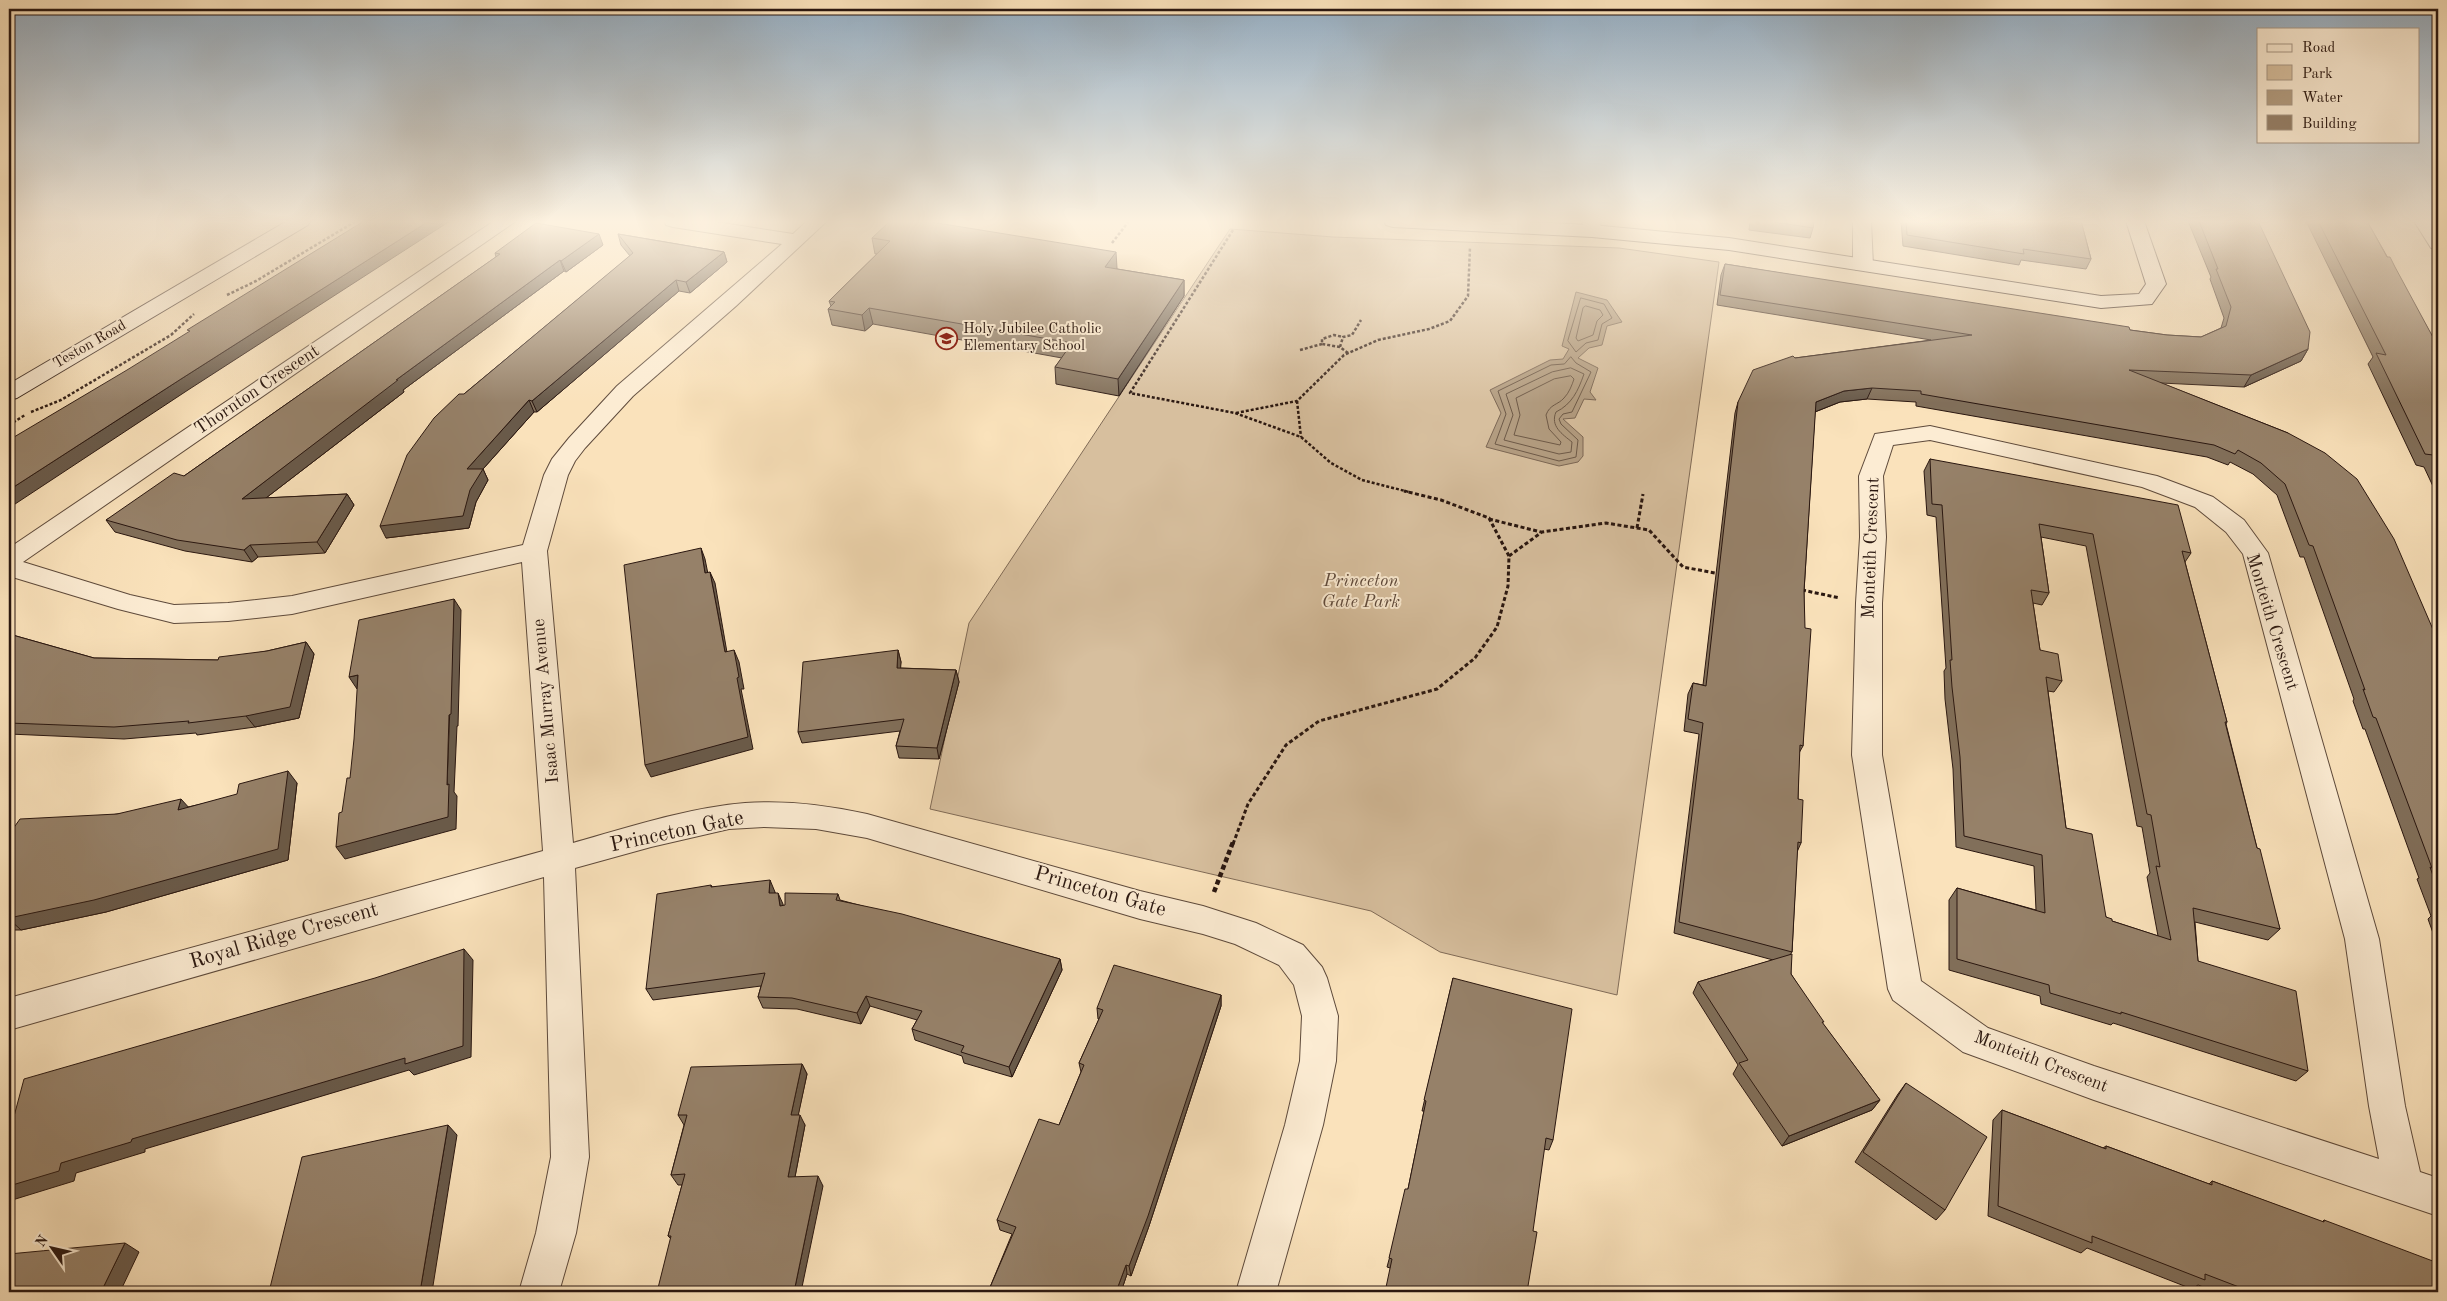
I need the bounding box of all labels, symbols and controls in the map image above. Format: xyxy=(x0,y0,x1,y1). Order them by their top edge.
legend xyxy=(2257,28,2420,142)
text: Road xyxy=(2302,41,2336,56)
text: Park xyxy=(2302,67,2333,82)
text: Water xyxy=(2302,91,2343,106)
text: Building xyxy=(2302,117,2357,132)
street label: Teston Road xyxy=(51,318,129,372)
place label: Holy Jubilee Catholic Elementary School xyxy=(963,322,1102,354)
school or university icon: Holy Jubilee Catholic Elementary School xyxy=(935,326,959,350)
street label: Thornton Crescent xyxy=(191,342,323,438)
street label: Monteith Crescent xyxy=(1860,477,1882,619)
street label: Monteith Crescent xyxy=(2243,551,2301,693)
park label: Princeton Gate Park xyxy=(1322,572,1400,611)
street label: Isaac Murray Avenue xyxy=(530,618,562,784)
street label: Princeton Gate xyxy=(608,808,746,856)
street label: Princeton Gate xyxy=(1032,863,1168,921)
street label: Royal Ridge Crescent xyxy=(187,899,381,973)
street label: Monteith Crescent xyxy=(1971,1028,2111,1096)
north arrow xyxy=(28,1224,78,1274)
text: N xyxy=(33,1233,51,1250)

